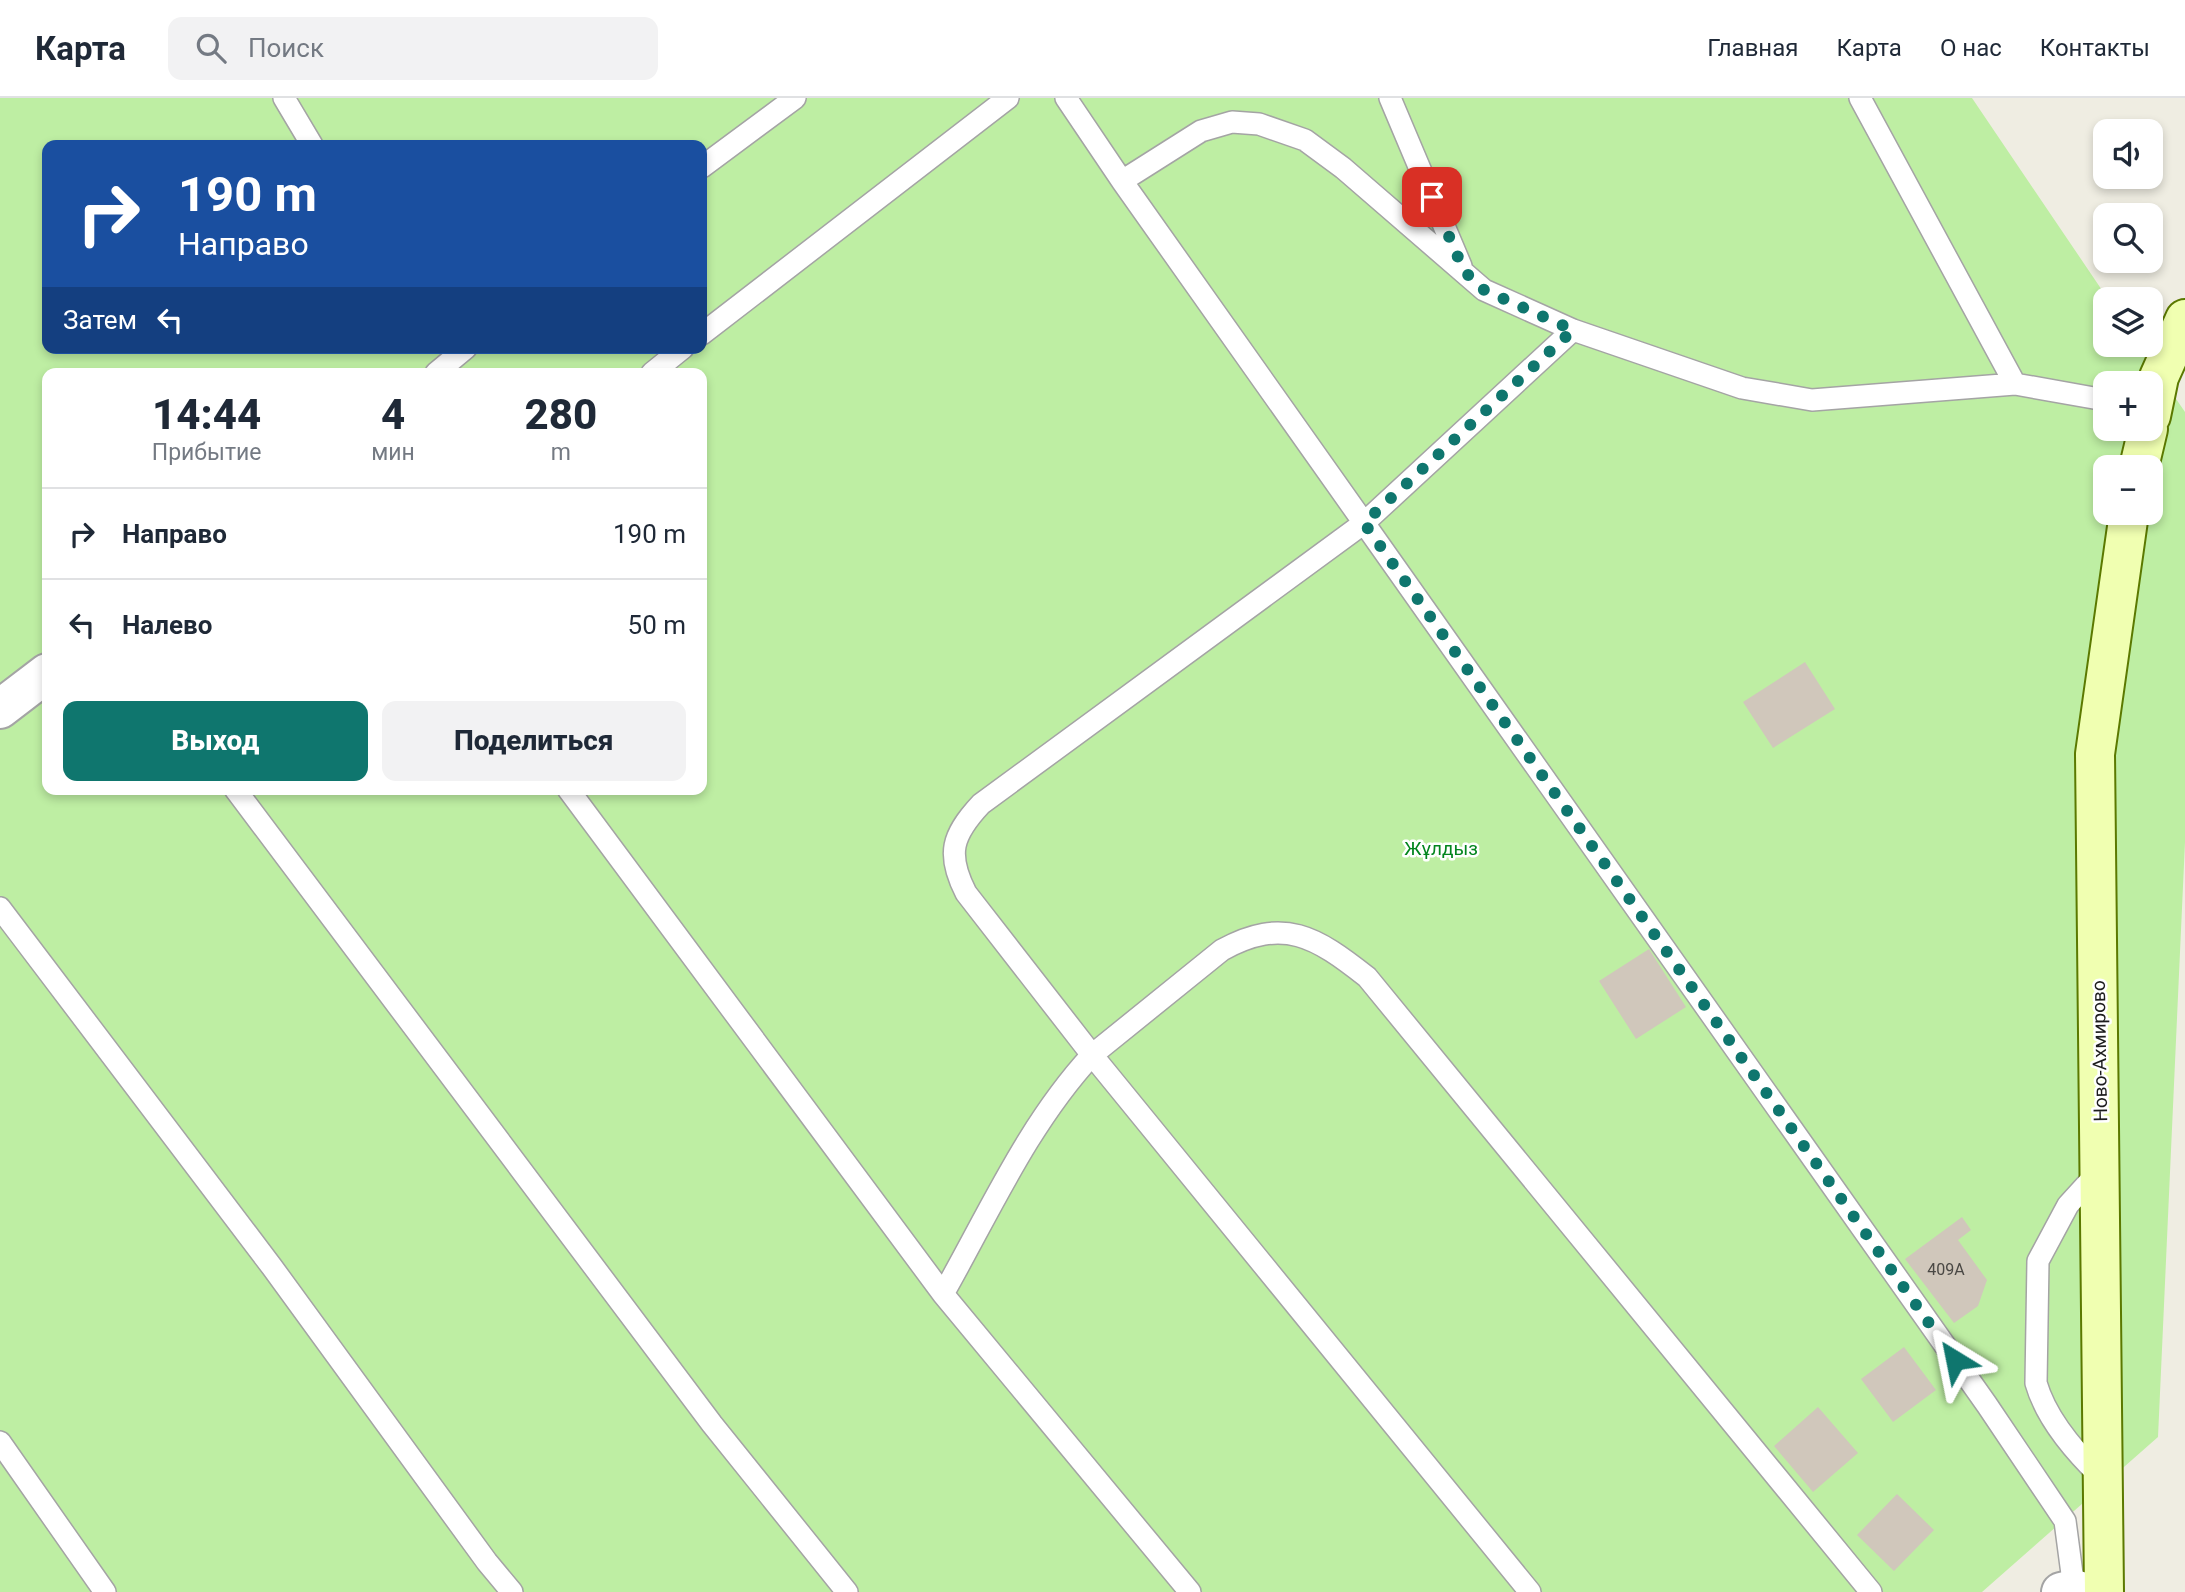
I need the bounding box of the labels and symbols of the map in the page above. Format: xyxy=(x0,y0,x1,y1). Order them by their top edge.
pin xyxy=(1402,167,1462,227)
park label: Жұлдыз xyxy=(1404,837,1478,860)
street label: Ново-Ахмирово xyxy=(2087,980,2112,1122)
house number: 409А xyxy=(1927,1260,1965,1279)
position arrow xyxy=(1918,1323,1992,1397)

